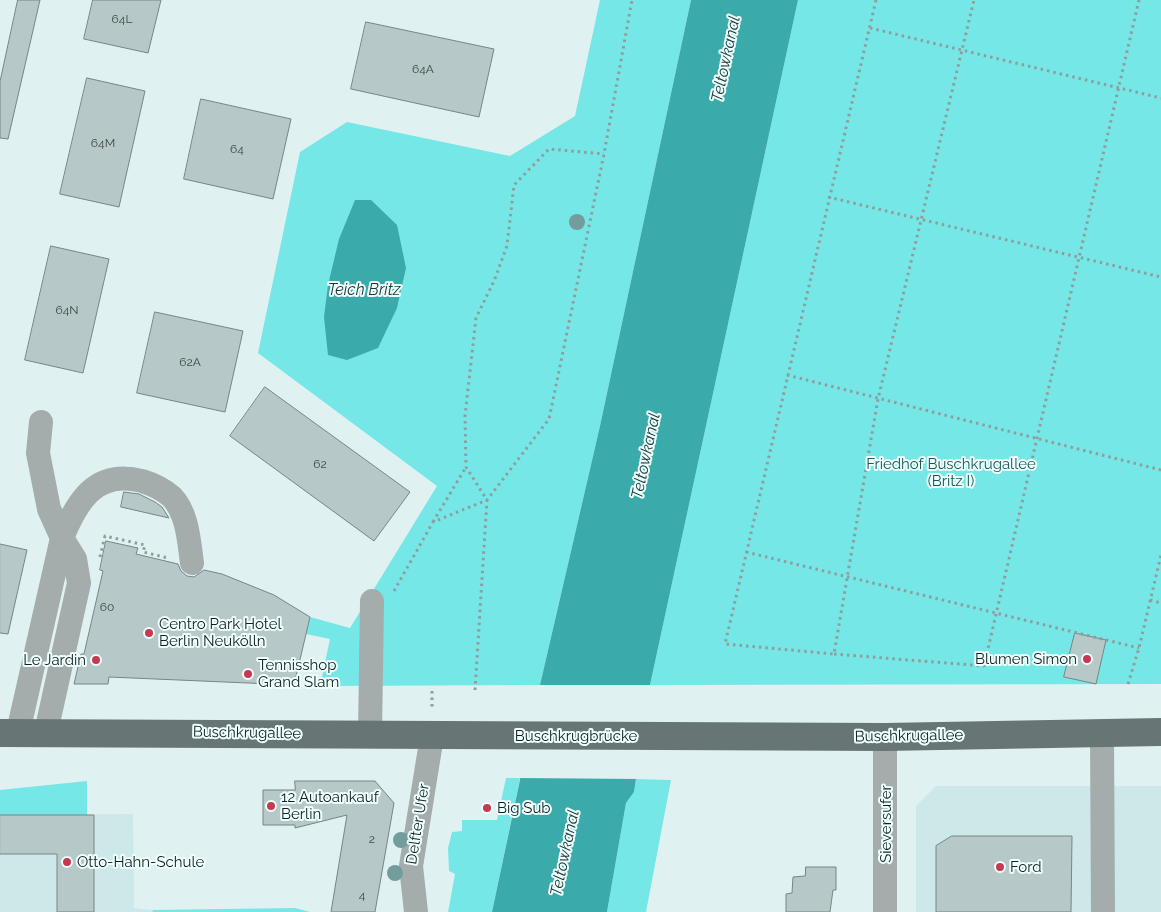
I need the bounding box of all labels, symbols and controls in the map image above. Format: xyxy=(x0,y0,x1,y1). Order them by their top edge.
house number: 64L xyxy=(112,12,132,26)
water label: Teltowkanal xyxy=(708,14,744,104)
house number: 64A xyxy=(412,62,434,76)
house number: 64M xyxy=(91,136,115,150)
house number: 64 xyxy=(230,142,244,156)
water label: Teich Britz xyxy=(328,280,400,300)
house number: 64N xyxy=(55,303,79,317)
house number: 62A xyxy=(179,355,201,369)
water label: Teltowkanal xyxy=(628,411,664,501)
park label: Friedhof Buschkrugallee (Britz I) xyxy=(866,455,1036,490)
house number: 62 xyxy=(313,457,327,471)
house number: 60 xyxy=(100,600,114,614)
place label: Centro Park Hotel Berlin Neukölln xyxy=(159,615,282,650)
marker: Centro Park Hotel Berlin Neukölln xyxy=(143,627,155,639)
place label: Blumen Simon xyxy=(975,650,1077,668)
place label: Le Jardin xyxy=(23,651,86,669)
marker: Blumen Simon xyxy=(1081,653,1093,665)
marker: Le Jardin xyxy=(90,654,102,666)
place label: Tennisshop Grand Slam xyxy=(258,656,339,691)
marker: Tennisshop Grand Slam xyxy=(242,668,254,680)
street label: Buschkrugallee xyxy=(193,723,301,743)
street label: Buschkrugallee xyxy=(855,726,963,746)
street label: Buschkrugbrücke xyxy=(515,727,637,745)
street label: Delfter Ufer xyxy=(403,782,433,866)
street label: Sieversufer xyxy=(877,785,895,863)
place label: 12 Autoankauf Berlin xyxy=(281,788,379,823)
place label: Big Sub xyxy=(497,799,551,817)
marker: 12 Autoankauf Berlin xyxy=(265,800,277,812)
marker: Big Sub xyxy=(481,802,493,814)
water label: Teltowkanal xyxy=(547,808,583,898)
house number: 2 xyxy=(369,832,375,846)
place label: Otto-Hahn-Schule xyxy=(77,853,204,871)
marker: Otto-Hahn-Schule xyxy=(61,856,73,868)
place label: Ford xyxy=(1010,858,1042,876)
marker: Ford xyxy=(994,861,1006,873)
house number: 4 xyxy=(359,888,365,902)

